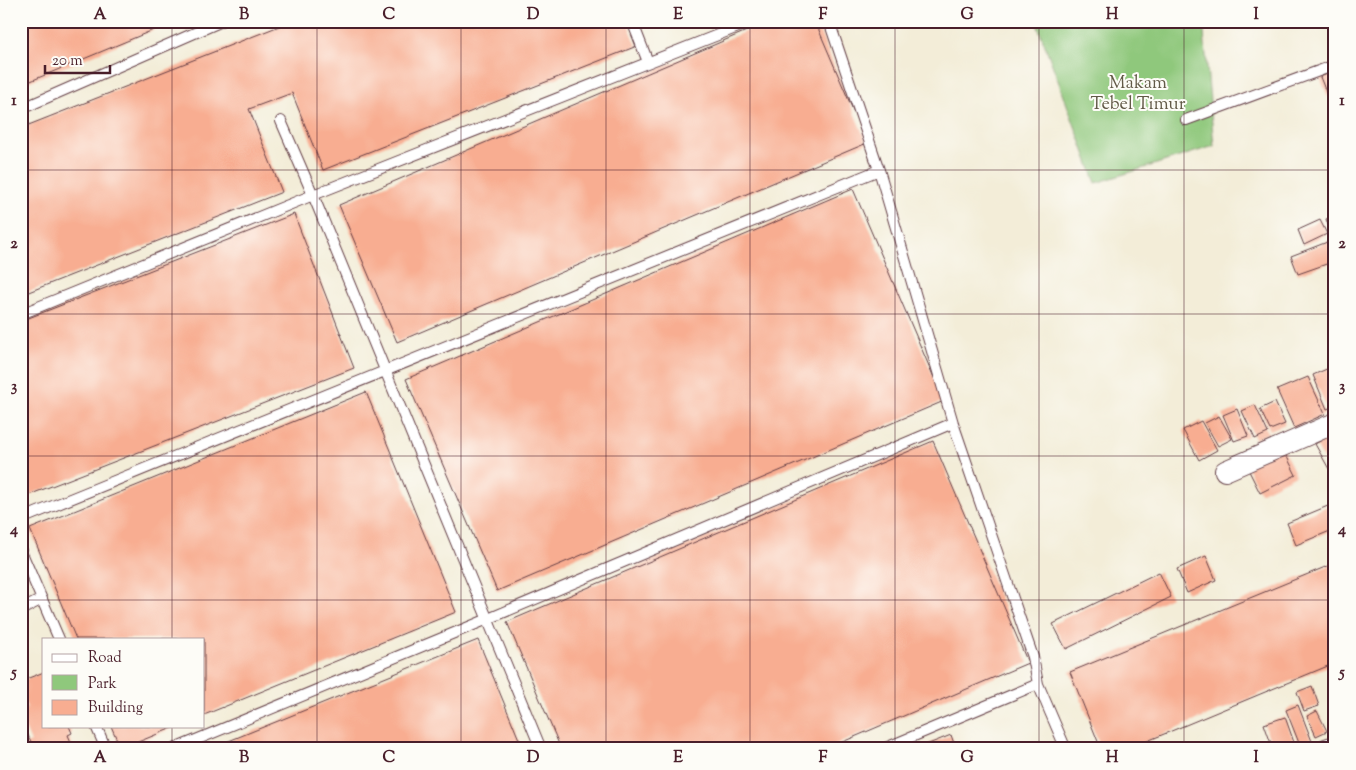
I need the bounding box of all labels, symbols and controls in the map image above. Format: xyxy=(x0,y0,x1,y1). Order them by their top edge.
text: A xyxy=(94,4,107,27)
text: B xyxy=(239,4,249,27)
text: C xyxy=(383,4,396,27)
text: D xyxy=(527,4,540,27)
text: E xyxy=(673,4,683,27)
text: F xyxy=(819,4,828,27)
text: G xyxy=(960,4,974,27)
text: H xyxy=(1106,4,1119,27)
text: I xyxy=(1253,4,1259,27)
scale bar xyxy=(45,42,110,74)
text: 20 m xyxy=(52,51,83,72)
park label: Makam Tebel Timur xyxy=(1091,71,1186,118)
text: 1 xyxy=(11,90,17,113)
text: 1 xyxy=(1339,90,1345,113)
text: 2 xyxy=(10,233,18,256)
text: 2 xyxy=(1338,233,1346,256)
text: 3 xyxy=(11,376,18,399)
text: 3 xyxy=(1339,376,1346,399)
text: 4 xyxy=(9,519,18,542)
text: 4 xyxy=(1337,519,1346,542)
legend xyxy=(42,638,205,728)
text: Road xyxy=(88,648,122,669)
text: 5 xyxy=(9,662,17,685)
text: 5 xyxy=(1337,662,1345,685)
text: Park xyxy=(88,674,117,695)
text: Building xyxy=(88,698,143,719)
text: A xyxy=(94,747,107,770)
text: B xyxy=(239,747,249,770)
text: C xyxy=(383,747,396,770)
text: D xyxy=(527,747,540,770)
text: E xyxy=(673,747,683,770)
text: F xyxy=(819,747,828,770)
text: G xyxy=(960,747,974,770)
text: H xyxy=(1106,747,1119,770)
text: I xyxy=(1253,747,1259,770)

